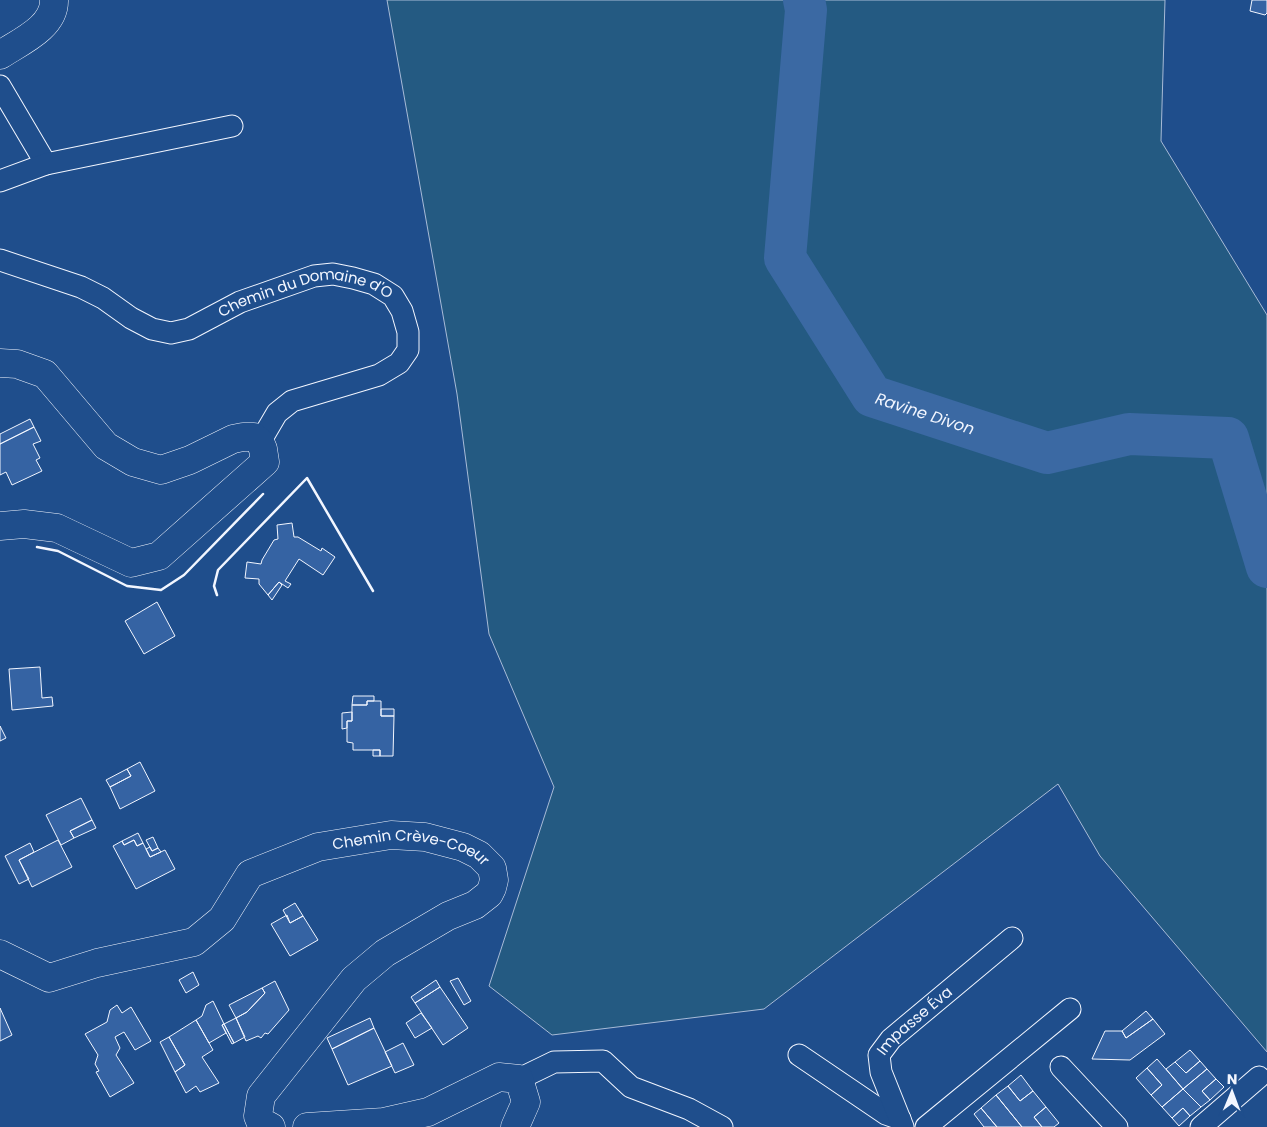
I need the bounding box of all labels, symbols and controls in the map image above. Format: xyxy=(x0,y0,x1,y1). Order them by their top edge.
street label: Chemin du Domaine d'O xyxy=(214,263,397,322)
water label: Ravine Divon xyxy=(872,387,977,441)
street label: Chemin Crève-Coeur xyxy=(331,824,495,870)
street label: Impasse Éva xyxy=(872,981,957,1059)
north arrow xyxy=(1207,1067,1257,1117)
text: N xyxy=(1227,1069,1238,1089)

